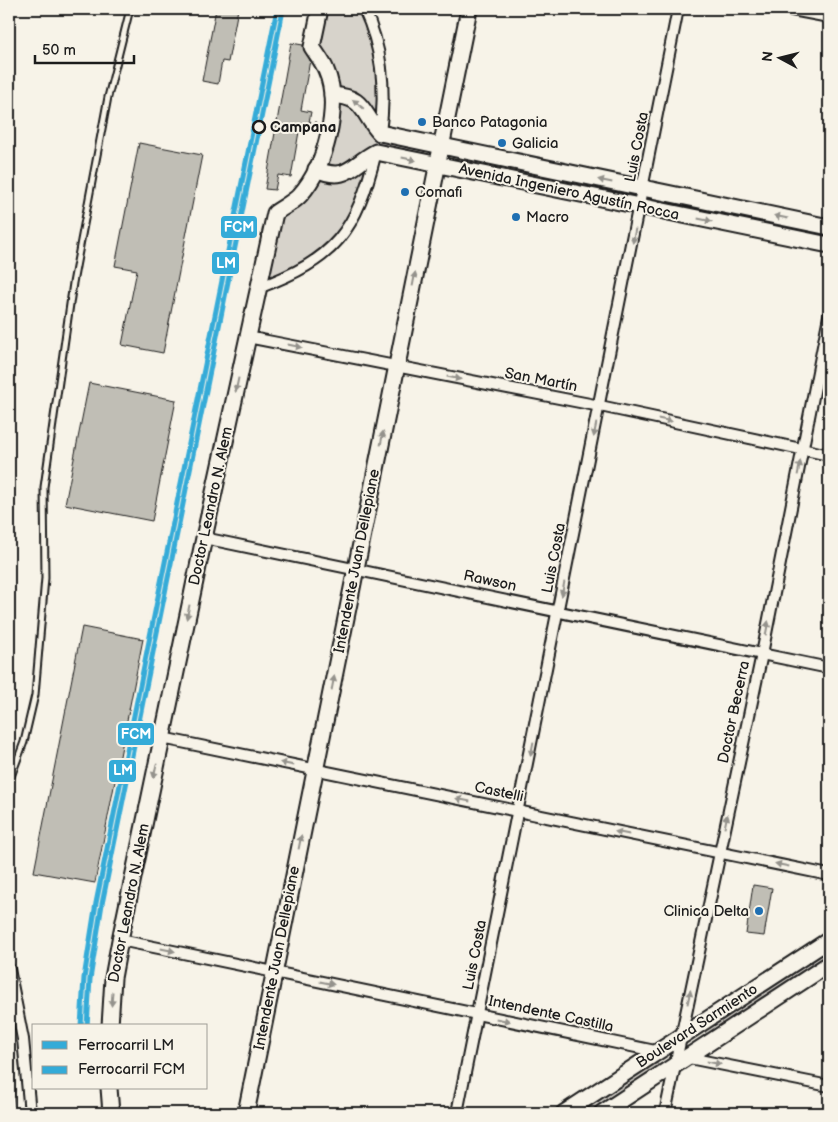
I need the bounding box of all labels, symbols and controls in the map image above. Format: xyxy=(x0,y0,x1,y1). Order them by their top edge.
scale bar xyxy=(35,32,134,64)
north arrow xyxy=(756,32,806,82)
text: 50 m xyxy=(42,41,76,60)
text: N xyxy=(759,50,777,63)
one-way arrow xyxy=(352,99,365,109)
street label: Luis Costa xyxy=(621,110,653,184)
place label: Banco Patagonia xyxy=(432,113,547,132)
marker: Banco Patagonia xyxy=(416,116,428,128)
place label: Campana xyxy=(270,118,336,137)
marker: Campana xyxy=(252,120,266,134)
place label: Galicia xyxy=(512,134,559,153)
marker: Galicia xyxy=(496,137,508,149)
one-way arrow xyxy=(401,155,416,163)
street label: Avenida Ingeniero Agustín Rocca xyxy=(457,159,681,225)
one-way arrow xyxy=(597,176,613,184)
place label: Comafi xyxy=(415,183,462,202)
marker: Comafi xyxy=(399,186,411,198)
place label: Macro xyxy=(526,208,569,227)
marker: Macro xyxy=(510,211,522,223)
one-way arrow xyxy=(774,213,789,221)
line badge: FCM xyxy=(220,215,258,239)
one-way arrow xyxy=(698,216,713,224)
text: FCM xyxy=(224,219,254,236)
one-way arrow xyxy=(630,229,638,244)
line badge: LM xyxy=(211,251,240,275)
text: LM xyxy=(216,255,236,272)
one-way arrow xyxy=(411,270,419,286)
one-way arrow xyxy=(287,343,303,351)
street label: San Martín xyxy=(503,364,579,396)
one-way arrow xyxy=(447,374,463,382)
one-way arrow xyxy=(233,377,241,392)
one-way arrow xyxy=(658,416,673,424)
one-way arrow xyxy=(591,422,599,438)
street label: Doctor Leandro N. Alem xyxy=(185,425,237,587)
one-way arrow xyxy=(378,431,386,446)
one-way arrow xyxy=(795,461,803,476)
street label: Intendente Juan Dellepiane xyxy=(330,467,384,655)
street label: Luis Costa xyxy=(538,521,570,595)
street label: Rawson xyxy=(462,566,518,596)
one-way arrow xyxy=(559,582,567,598)
one-way arrow xyxy=(184,605,192,621)
one-way arrow xyxy=(763,620,771,635)
street label: Doctor Becerra xyxy=(714,659,754,765)
one-way arrow xyxy=(329,675,337,691)
line badge: FCM xyxy=(117,722,155,746)
text: FCM xyxy=(121,726,151,743)
one-way arrow xyxy=(527,741,535,757)
line badge: LM xyxy=(108,759,137,783)
one-way arrow xyxy=(279,760,294,768)
text: LM xyxy=(113,762,133,779)
one-way arrow xyxy=(151,764,159,780)
street label: Castelli xyxy=(473,778,525,806)
one-way arrow xyxy=(456,796,471,804)
one-way arrow xyxy=(723,813,731,829)
street label: Doctor Leandro N. Alem xyxy=(104,822,154,984)
one-way arrow xyxy=(614,828,630,836)
one-way arrow xyxy=(297,834,305,850)
one-way arrow xyxy=(773,861,789,869)
street label: Intendente Juan Dellepiane xyxy=(250,864,304,1052)
place label: Clinica Delta xyxy=(663,902,749,921)
marker: Clinica Delta xyxy=(753,905,765,917)
street label: Luis Costa xyxy=(459,918,491,992)
one-way arrow xyxy=(160,946,176,954)
one-way arrow xyxy=(319,979,335,987)
street label: Boulevard Sarmiento xyxy=(633,980,761,1072)
one-way arrow xyxy=(685,990,693,1005)
street label: Intendente Castilla xyxy=(487,991,615,1037)
one-way arrow xyxy=(107,992,115,1008)
one-way arrow xyxy=(496,1016,512,1024)
legend xyxy=(32,1024,208,1090)
text: Ferrocarril LM xyxy=(78,1036,174,1055)
one-way arrow xyxy=(706,1059,722,1067)
text: Ferrocarril FCM xyxy=(78,1060,185,1079)

